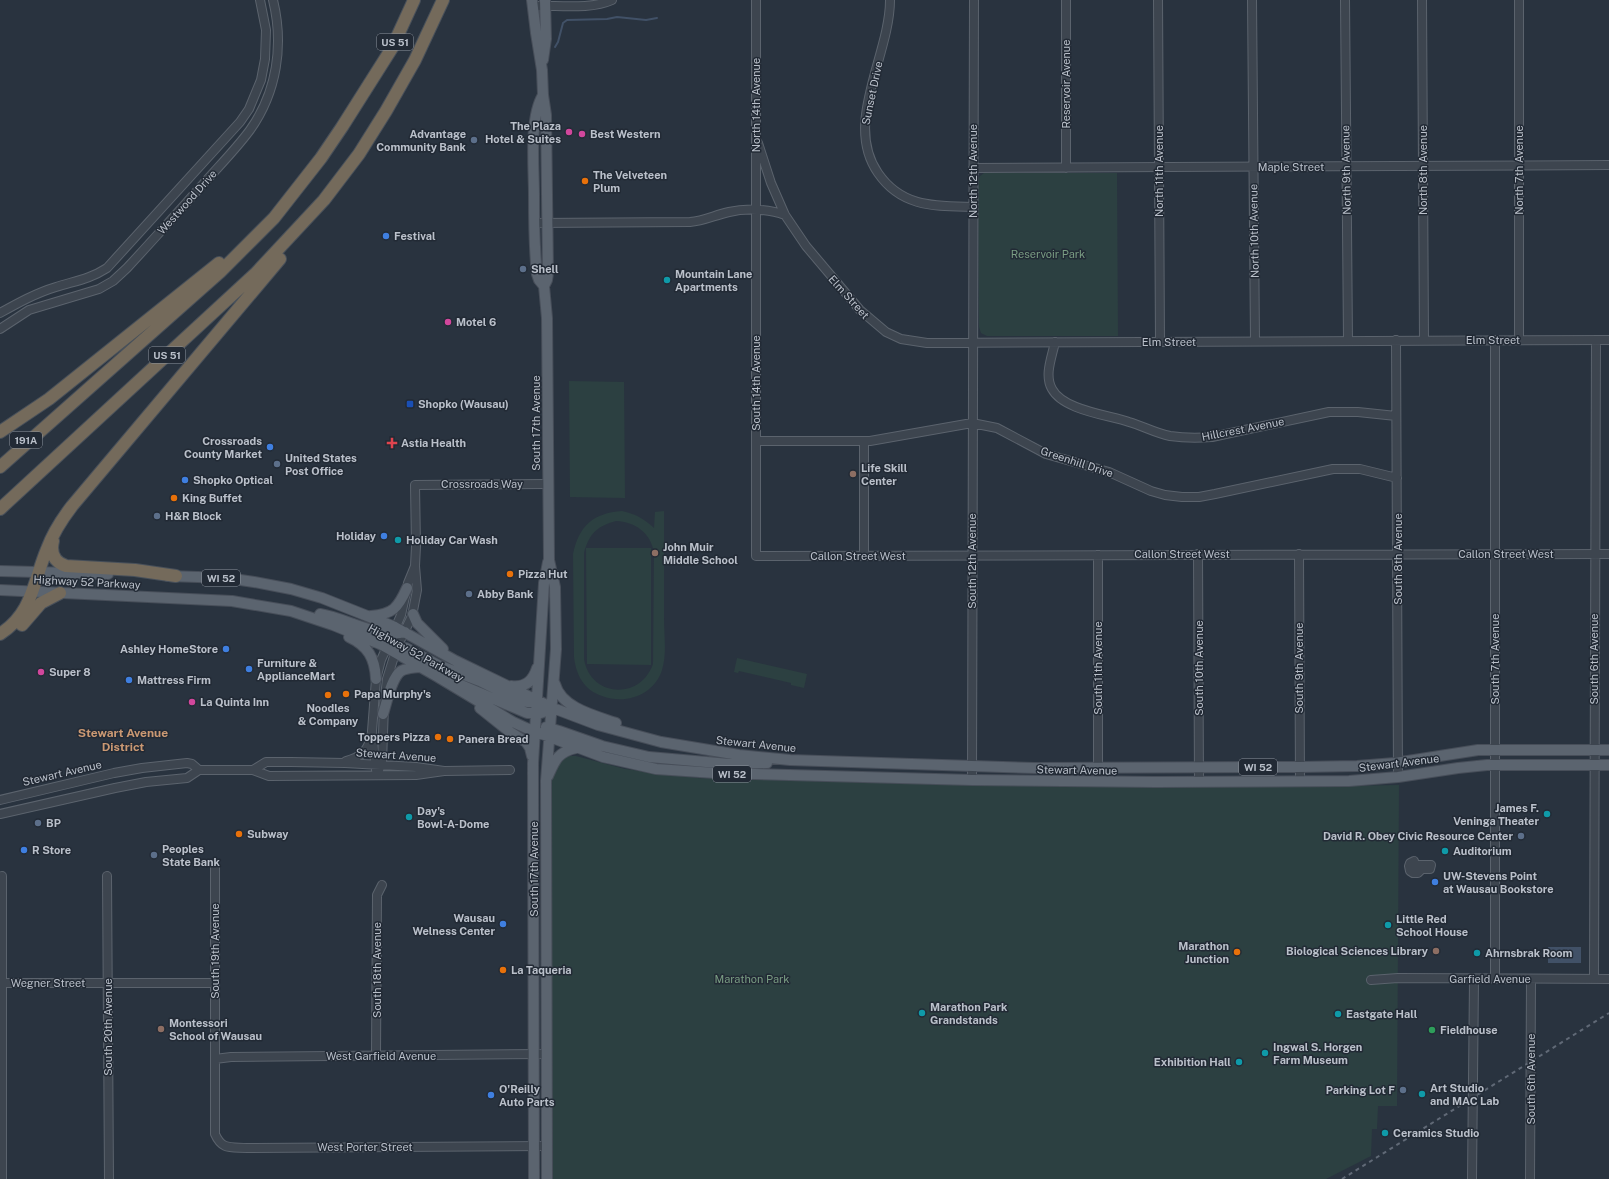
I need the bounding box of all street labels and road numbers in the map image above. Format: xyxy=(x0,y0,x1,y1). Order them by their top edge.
road number: US 51 xyxy=(377,34,413,50)
street label: Reservoir Avenue xyxy=(1060,40,1072,128)
street label: North 14th Avenue xyxy=(750,58,762,152)
street label: Sunset Drive xyxy=(859,60,885,126)
street label: North 12th Avenue xyxy=(967,124,979,218)
street label: North 11th Avenue xyxy=(1153,125,1165,217)
street label: North 9th Avenue xyxy=(1339,125,1353,215)
street label: North 8th Avenue xyxy=(1417,125,1429,215)
street label: North 7th Avenue xyxy=(1513,125,1525,215)
street label: Maple Street xyxy=(1258,161,1324,173)
street label: Westwood Drive xyxy=(155,167,219,237)
street label: North 10th Avenue xyxy=(1247,184,1261,278)
street label: Elm Street xyxy=(826,273,872,321)
street label: Elm Street xyxy=(1466,334,1520,346)
street label: South 14th Avenue xyxy=(750,335,762,431)
street label: Elm Street xyxy=(1142,336,1196,348)
road number: US 51 xyxy=(149,347,185,363)
street label: South 17th Avenue xyxy=(530,375,542,471)
street label: Hillcrest Avenue xyxy=(1201,415,1285,443)
road number: 191A xyxy=(10,432,42,448)
street label: Greenhill Drive xyxy=(1039,445,1115,479)
street label: Crossroads Way xyxy=(441,478,523,490)
street label: South 12th Avenue xyxy=(966,513,978,609)
street label: South 8th Avenue xyxy=(1392,513,1404,605)
street label: Callon Street West xyxy=(1134,548,1230,560)
street label: Callon Street West xyxy=(1458,548,1554,560)
street label: Callon Street West xyxy=(810,550,906,562)
road number: WI 52 xyxy=(202,570,240,586)
street label: Highway 52 Parkway xyxy=(33,573,141,591)
street label: South 6th Avenue xyxy=(1588,613,1600,705)
street label: South 7th Avenue xyxy=(1489,614,1501,704)
street label: South 10th Avenue xyxy=(1193,620,1205,716)
street label: South 11th Avenue xyxy=(1092,621,1104,715)
street label: Highway 52 Parkway xyxy=(366,622,466,684)
street label: South 9th Avenue xyxy=(1293,622,1305,714)
street label: Stewart Avenue xyxy=(715,734,797,754)
street label: Stewart Avenue xyxy=(355,746,437,764)
street label: Stewart Avenue xyxy=(1358,752,1440,774)
street label: Stewart Avenue xyxy=(21,758,103,788)
road number: WI 52 xyxy=(1239,759,1277,775)
street label: Stewart Avenue xyxy=(1036,763,1118,777)
road number: WI 52 xyxy=(713,766,751,782)
street label: South 17th Avenue xyxy=(528,821,540,917)
street label: South 19th Avenue xyxy=(209,903,221,999)
street label: South 18th Avenue xyxy=(371,922,383,1018)
street label: Garfield Avenue xyxy=(1449,973,1531,985)
street label: Wegner Street xyxy=(11,977,85,989)
street label: South 20th Avenue xyxy=(102,978,114,1076)
street label: South 6th Avenue xyxy=(1525,1033,1537,1125)
street label: West Garfield Avenue xyxy=(326,1050,436,1062)
street label: West Porter Street xyxy=(317,1141,413,1153)

